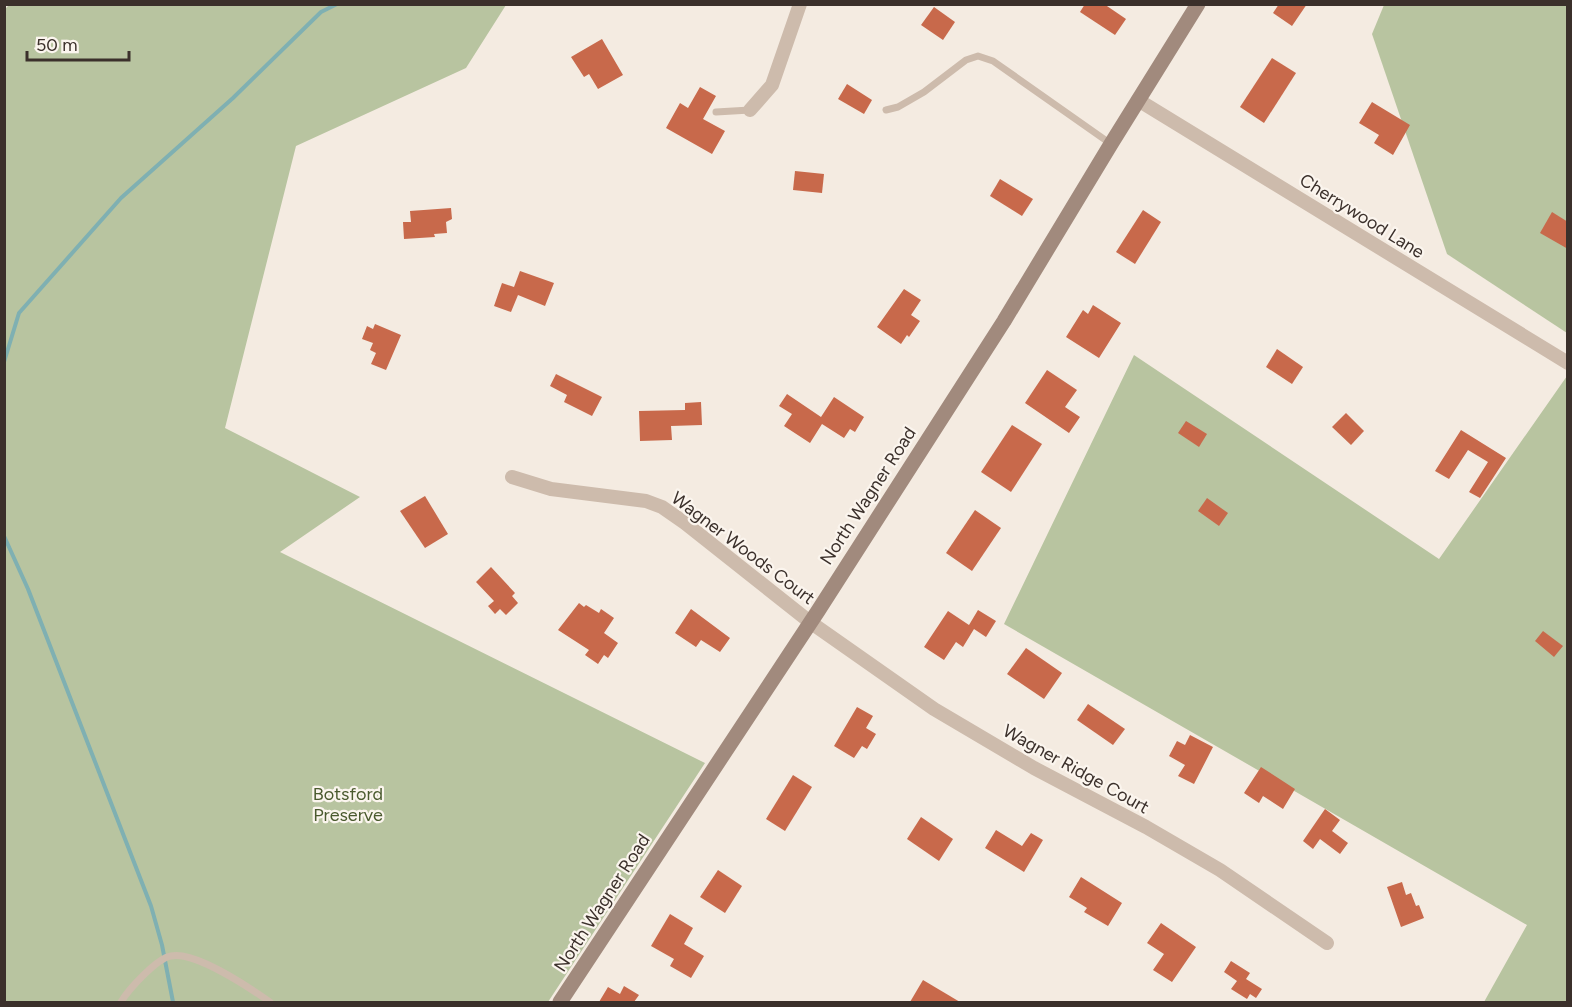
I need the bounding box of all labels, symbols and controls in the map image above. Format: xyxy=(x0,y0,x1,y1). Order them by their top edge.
scale bar xyxy=(27,24,129,62)
text: 50 m xyxy=(36,34,78,56)
street label: Cherrywood Lane xyxy=(1296,169,1428,263)
street label: North Wagner Road xyxy=(815,423,921,569)
street label: Wagner Woods Court xyxy=(667,487,819,609)
street label: Wagner Ridge Court xyxy=(999,720,1153,818)
park label: Botsford Preserve xyxy=(313,783,383,826)
street label: North Wagner Road xyxy=(549,830,655,976)

